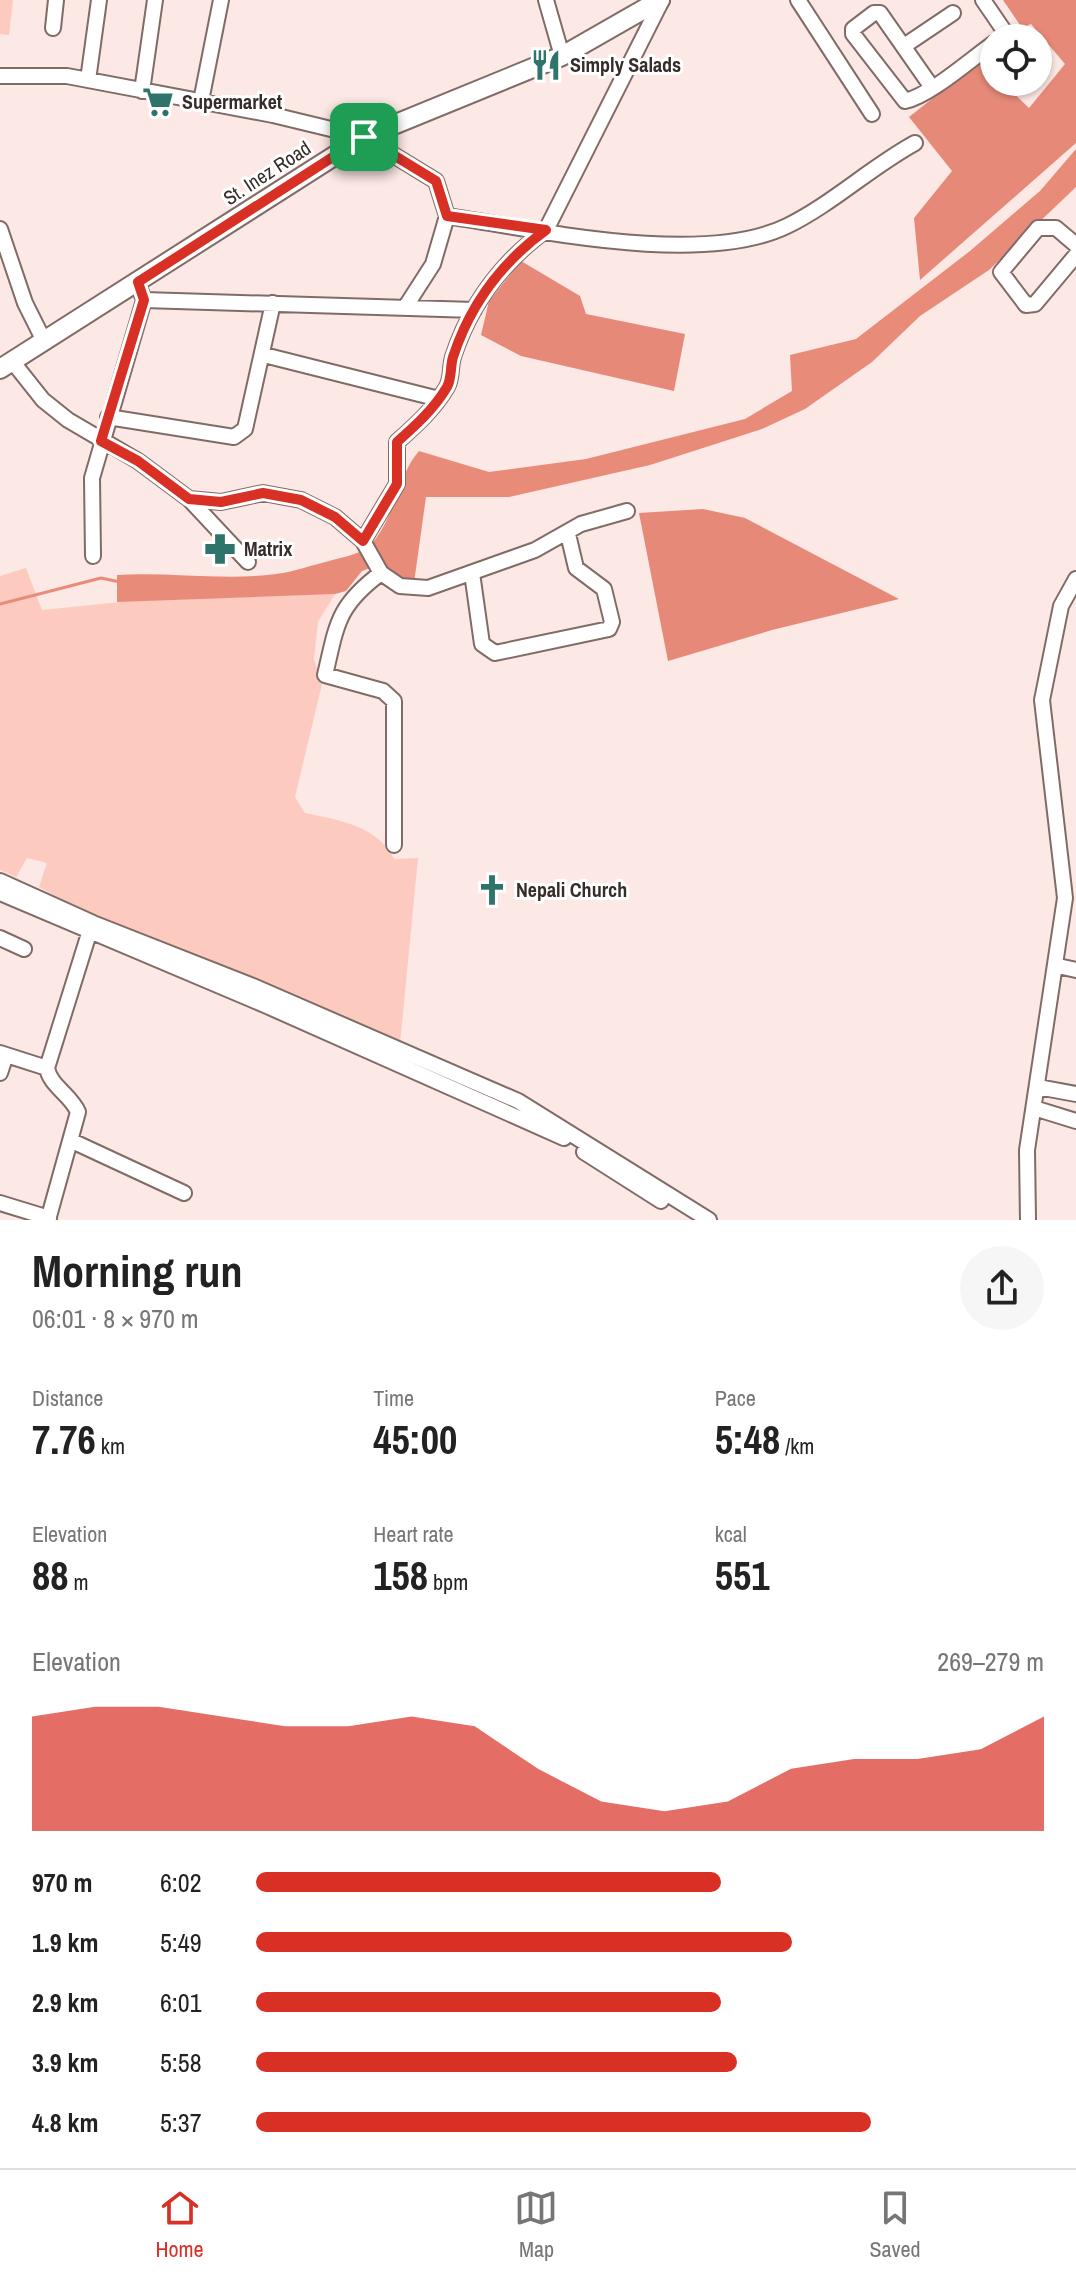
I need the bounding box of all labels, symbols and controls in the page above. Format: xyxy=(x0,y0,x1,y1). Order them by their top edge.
map controls xyxy=(980,24,1052,96)
button: locate xyxy=(980,24,1052,96)
restaurant icon: Simply Salads xyxy=(529,48,563,82)
place label: Simply Salads xyxy=(570,51,681,78)
supermarket icon: Supermarket xyxy=(141,85,175,119)
place label: Supermarket xyxy=(182,88,283,115)
pin xyxy=(330,103,398,171)
icon: arrive xyxy=(342,115,386,159)
street label: St. Inez Road xyxy=(218,134,316,211)
pharmacy icon: Matrix xyxy=(203,532,237,566)
place label: Matrix xyxy=(244,535,293,562)
church icon: Nepali Church xyxy=(475,873,509,907)
place label: Nepali Church xyxy=(516,876,627,903)
text: Morning run xyxy=(32,1241,242,1301)
button: share xyxy=(960,1246,1044,1330)
text: 06:01 · 8 × 970 m xyxy=(32,1301,199,1336)
text: Distance xyxy=(32,1383,103,1413)
text: Time xyxy=(373,1383,414,1413)
text: Pace xyxy=(715,1383,756,1413)
text: 7.76 xyxy=(32,1413,96,1466)
text: 45:00 xyxy=(373,1413,457,1466)
text: 5:48 xyxy=(715,1413,780,1466)
text: km xyxy=(96,1431,125,1461)
text: /km xyxy=(780,1431,814,1461)
text: Elevation xyxy=(32,1519,107,1549)
text: Heart rate xyxy=(373,1519,454,1549)
text: kcal xyxy=(715,1519,747,1549)
text: 88 xyxy=(32,1549,68,1602)
text: 158 xyxy=(373,1549,428,1602)
text: 551 xyxy=(715,1549,769,1602)
text: m xyxy=(68,1567,89,1597)
text: bpm xyxy=(428,1567,468,1597)
text: Elevation xyxy=(32,1644,121,1679)
text: 269–279 m xyxy=(937,1644,1044,1679)
text: 970 m xyxy=(32,1865,92,1900)
text: 6:02 xyxy=(160,1865,202,1900)
text: 1.9 km xyxy=(32,1925,98,1960)
text: 5:49 xyxy=(160,1925,202,1960)
text: 2.9 km xyxy=(32,1985,98,2020)
text: 6:01 xyxy=(160,1985,202,2020)
text: 3.9 km xyxy=(32,2045,98,2080)
text: 5:58 xyxy=(160,2045,202,2080)
text: 4.8 km xyxy=(32,2105,98,2140)
text: 5:37 xyxy=(160,2105,202,2140)
tab: Home xyxy=(155,2186,204,2264)
tab: Map xyxy=(514,2186,558,2264)
tab: Saved xyxy=(869,2186,921,2264)

